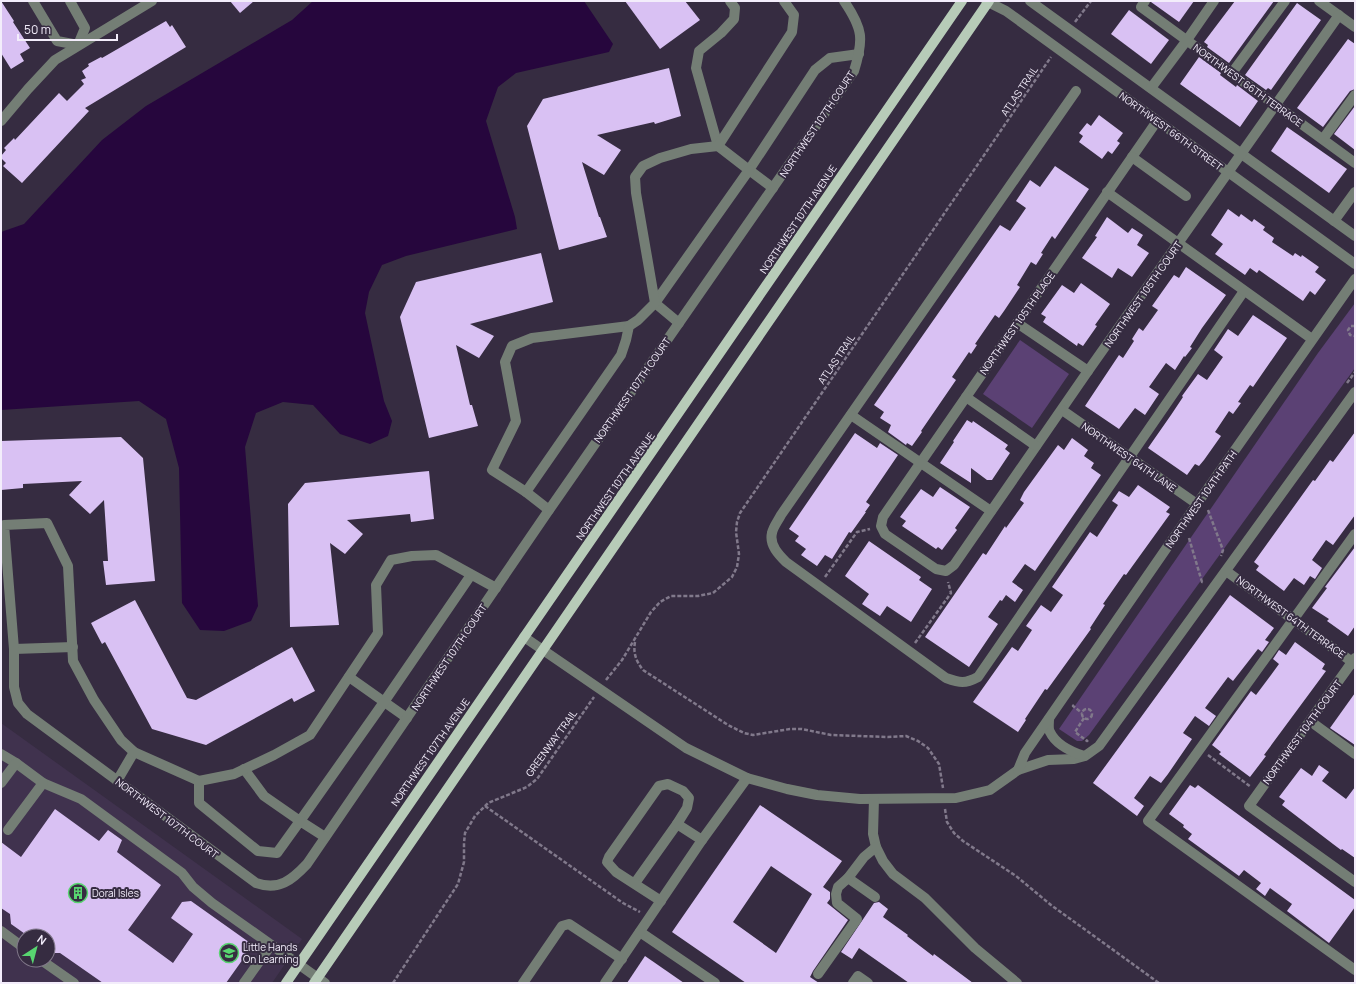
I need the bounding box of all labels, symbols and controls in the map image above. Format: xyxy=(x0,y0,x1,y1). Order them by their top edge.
scale bar xyxy=(18,16,117,42)
text: 50 m xyxy=(24,21,51,38)
street label: NORTHWEST 66TH TERRACE xyxy=(1190,40,1306,130)
street label: ATLAS TRAIL xyxy=(997,63,1041,119)
street label: NORTHWEST 107TH COURT xyxy=(776,68,858,180)
street label: NORTHWEST 66TH STREET xyxy=(1116,89,1226,173)
street label: NORTHWEST 107TH AVENUE xyxy=(756,162,840,276)
street label: NORTHWEST 105TH COURT xyxy=(1101,238,1185,350)
street label: NORTHWEST 105TH PLACE xyxy=(976,269,1058,377)
street label: ATLAS TRAIL xyxy=(814,331,858,387)
street label: NORTHWEST 107TH COURT xyxy=(590,335,674,445)
street label: NORTHWEST 64TH LANE xyxy=(1079,419,1179,495)
street label: NORTHWEST 107TH AVENUE xyxy=(572,429,658,543)
street label: NORTHWEST 104TH PATH xyxy=(1162,447,1240,551)
street label: NORTHWEST 64TH TERRACE xyxy=(1234,573,1349,661)
street label: NORTHWEST 107TH COURT xyxy=(408,601,490,713)
street label: NORTHWEST 104TH COURT xyxy=(1259,677,1345,787)
street label: NORTHWEST 107TH AVENUE xyxy=(387,695,473,809)
street label: GREENWAY TRAIL xyxy=(522,707,580,779)
street label: NORTHWEST 107TH COURT xyxy=(113,775,221,861)
building icon: Doral Isles xyxy=(67,882,89,904)
place label: Doral Isles xyxy=(92,886,139,900)
north arrow xyxy=(16,928,56,968)
text: N xyxy=(35,931,50,948)
place label: Little Hands On Learning xyxy=(243,940,298,966)
school or university icon: Little Hands On Learning xyxy=(218,942,240,964)

